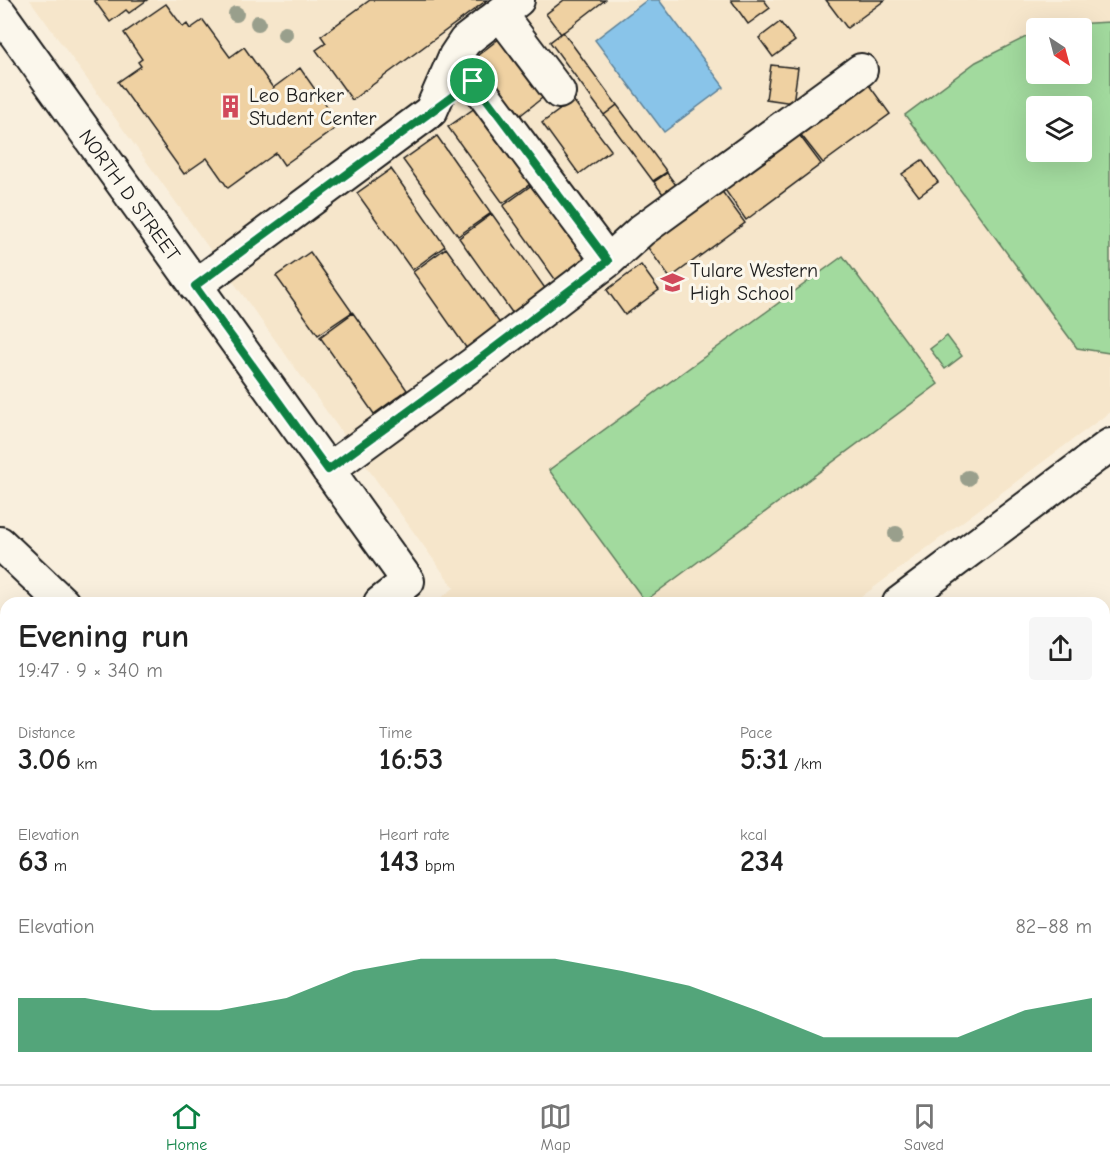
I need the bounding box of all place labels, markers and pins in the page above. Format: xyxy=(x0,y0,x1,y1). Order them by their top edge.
pin xyxy=(447,55,498,106)
place label: Leo Barker Student Center xyxy=(249,84,377,130)
building icon: Leo Barker Student Center xyxy=(218,93,244,119)
place label: Tulare Western High School xyxy=(690,259,818,305)
school or university icon: Tulare Western High School xyxy=(659,269,685,295)

